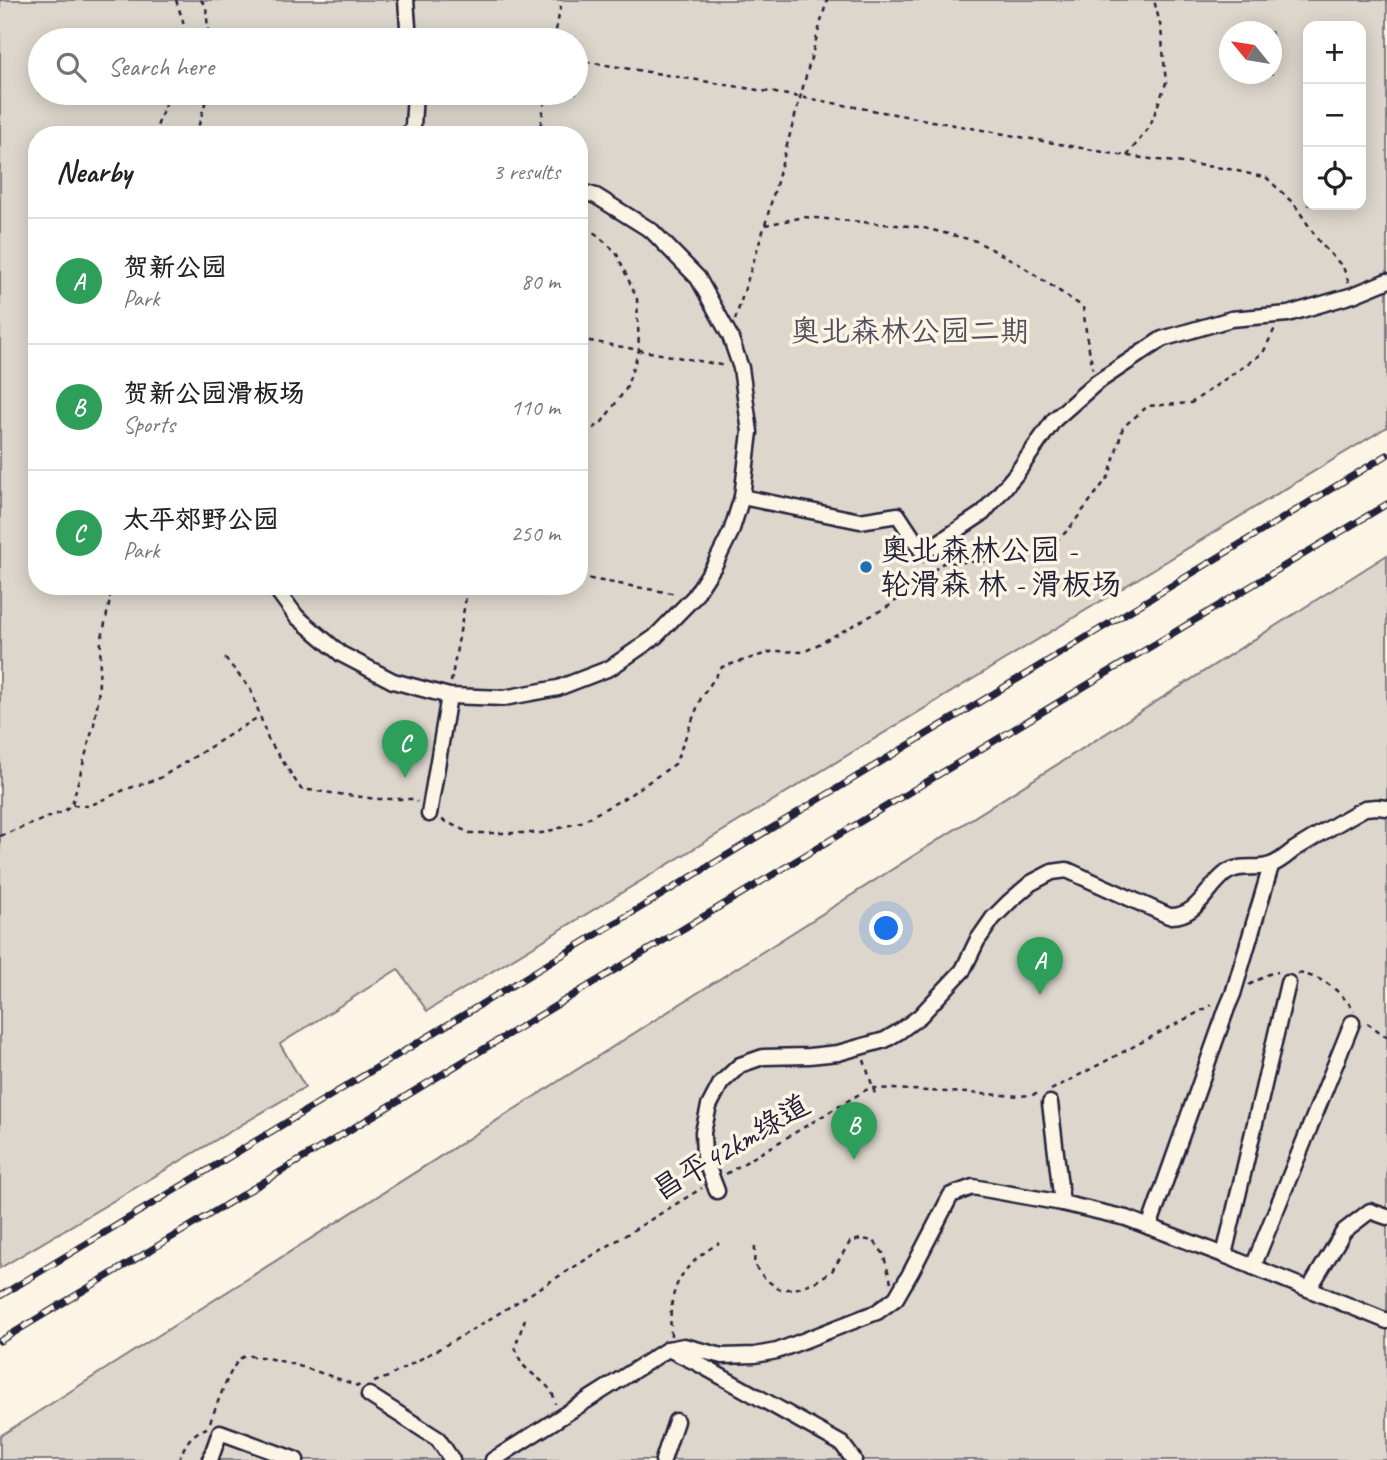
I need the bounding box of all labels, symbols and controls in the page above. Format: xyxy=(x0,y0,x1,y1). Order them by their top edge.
north arrow xyxy=(1219,21,1282,84)
map controls xyxy=(1303,21,1366,210)
button: + xyxy=(1303,21,1366,84)
search box xyxy=(28,28,588,105)
icon: search xyxy=(52,48,90,86)
text: Search here xyxy=(108,50,214,83)
button: − xyxy=(1303,84,1366,147)
button: locate xyxy=(1303,147,1366,210)
text: Nearby xyxy=(56,153,132,191)
text: 3 results xyxy=(493,157,560,186)
text: 贺新公园 xyxy=(123,251,227,284)
text: A xyxy=(73,267,85,296)
text: 80 m xyxy=(521,267,560,296)
text: Park xyxy=(123,284,159,313)
park label: 奥北森林公园二期 xyxy=(790,312,1030,350)
text: 贺新公园滑板场 xyxy=(123,377,305,410)
text: B xyxy=(73,393,85,422)
text: 110 m xyxy=(511,393,560,422)
text: Sports xyxy=(123,410,175,439)
text: 太平郊野公园 xyxy=(123,503,279,536)
text: C xyxy=(74,519,84,548)
text: 250 m xyxy=(511,519,560,548)
place label: 奥北森林公园 - 轮滑森 林 - 滑板场 xyxy=(880,531,1122,603)
text: Park xyxy=(123,536,159,565)
marker: 奥北森林公园 - 轮滑森 林 - 滑板场 xyxy=(858,559,874,575)
pin: C xyxy=(382,720,428,778)
your location xyxy=(869,911,903,945)
pin: A xyxy=(1017,937,1063,995)
street label: 昌平42km绿道 xyxy=(646,1085,816,1209)
pin: B xyxy=(831,1102,877,1160)

